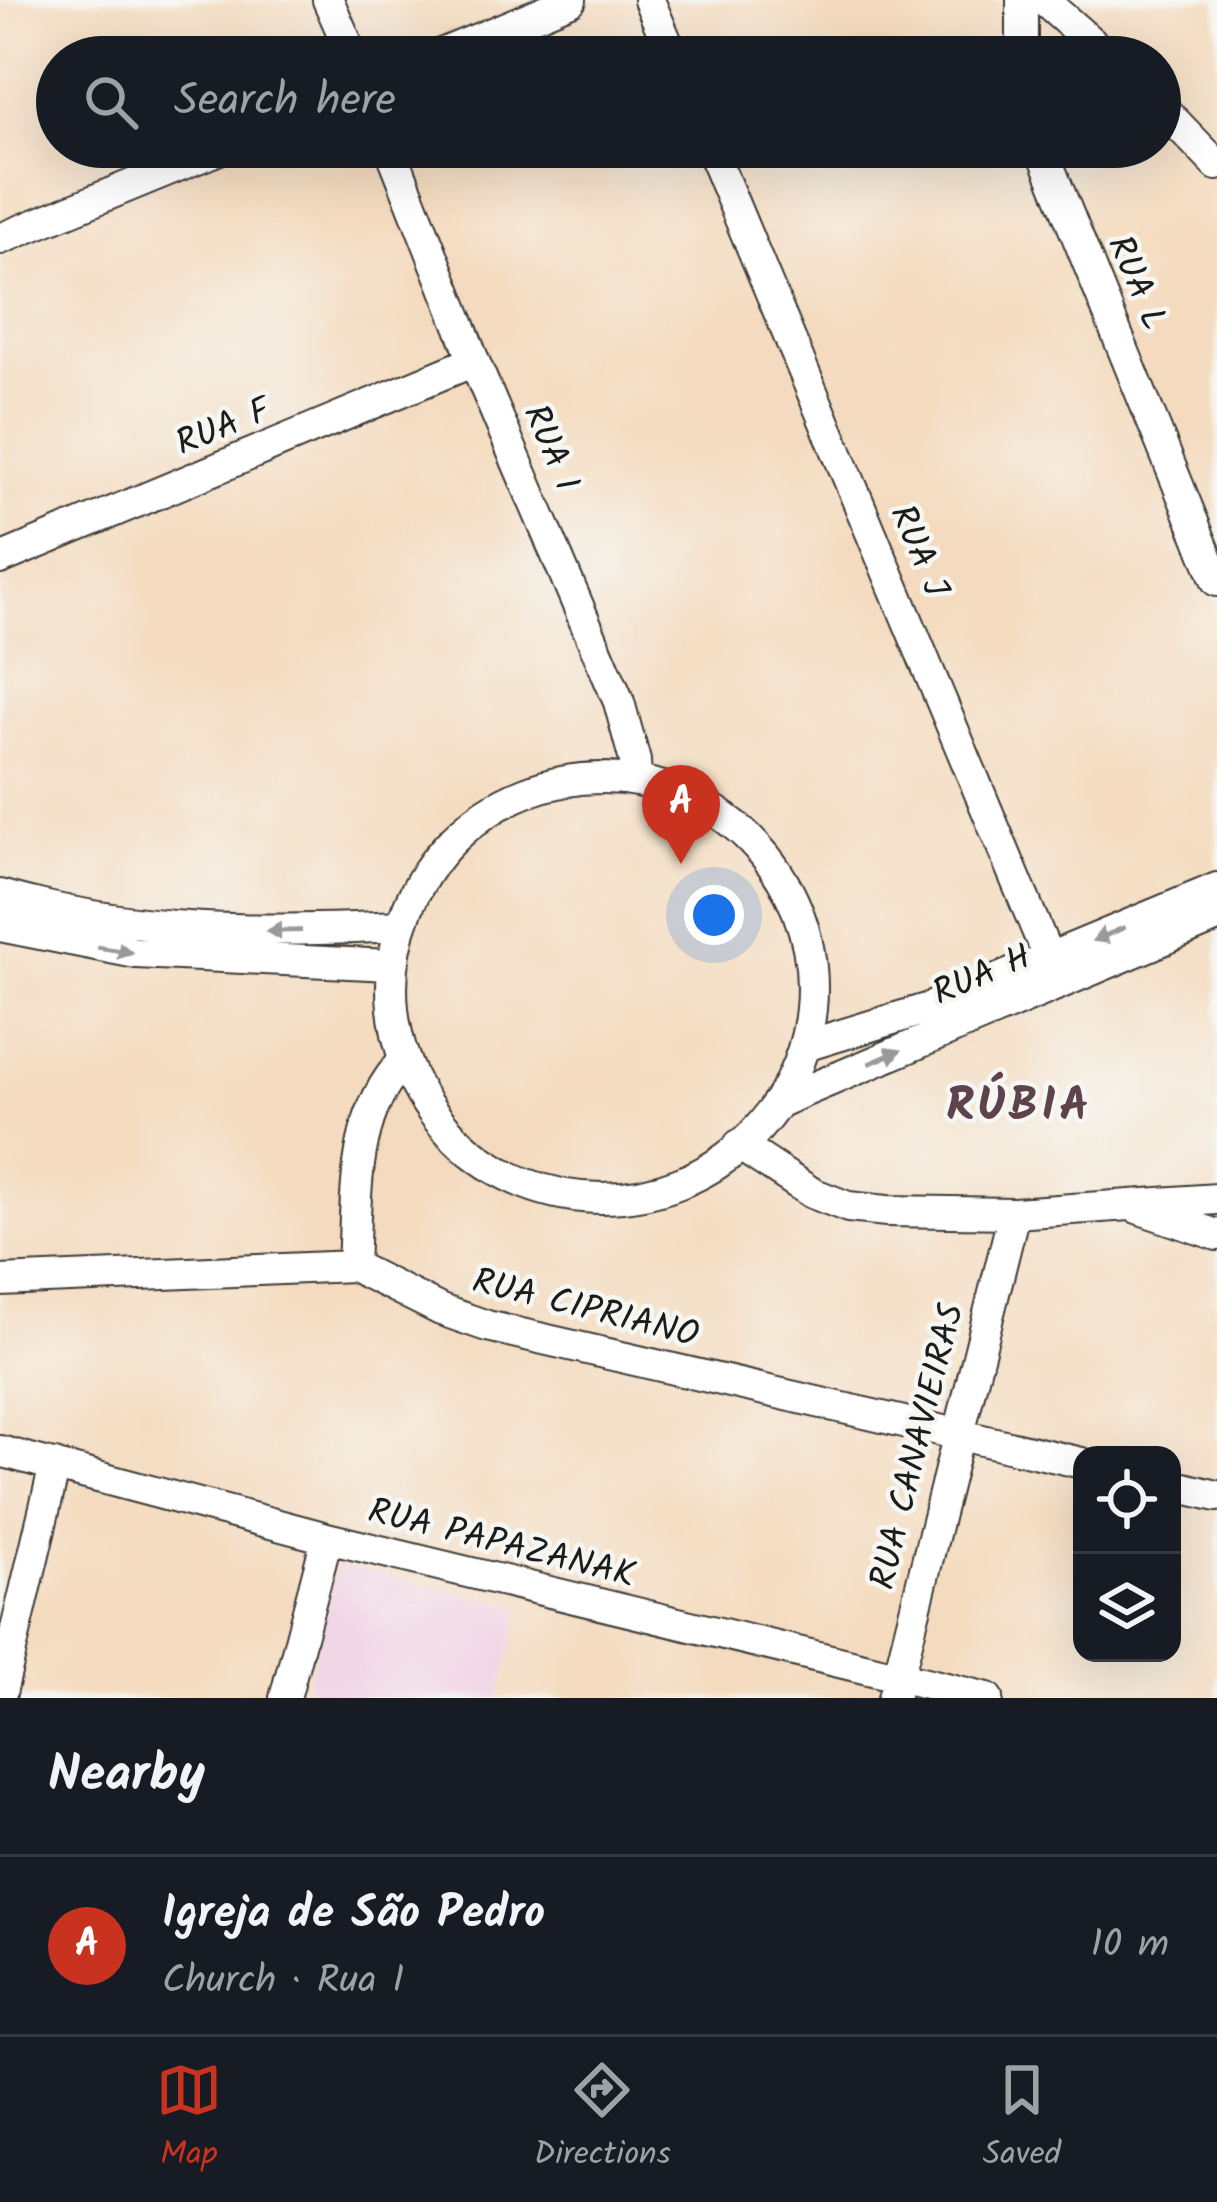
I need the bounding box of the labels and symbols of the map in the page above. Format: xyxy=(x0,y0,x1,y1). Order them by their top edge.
street label: RUA L xyxy=(1090,227,1181,340)
street label: RUA F xyxy=(167,382,282,473)
street label: RUA I xyxy=(506,396,594,501)
street label: RUA J xyxy=(873,496,963,608)
pin: A xyxy=(642,765,720,864)
your location xyxy=(684,885,744,945)
one-way arrow xyxy=(264,922,302,941)
one-way arrow xyxy=(1091,925,1127,944)
street label: RUA H xyxy=(924,930,1041,1023)
one-way arrow xyxy=(96,941,134,959)
one-way arrow xyxy=(867,1047,902,1067)
district label: RÚBIA xyxy=(946,1069,1092,1145)
street label: RUA CIPRIANO xyxy=(466,1254,704,1365)
street label: RUA CANAVIEIRAS xyxy=(855,1298,982,1596)
street label: RUA PAPAZANAK xyxy=(362,1484,641,1605)

